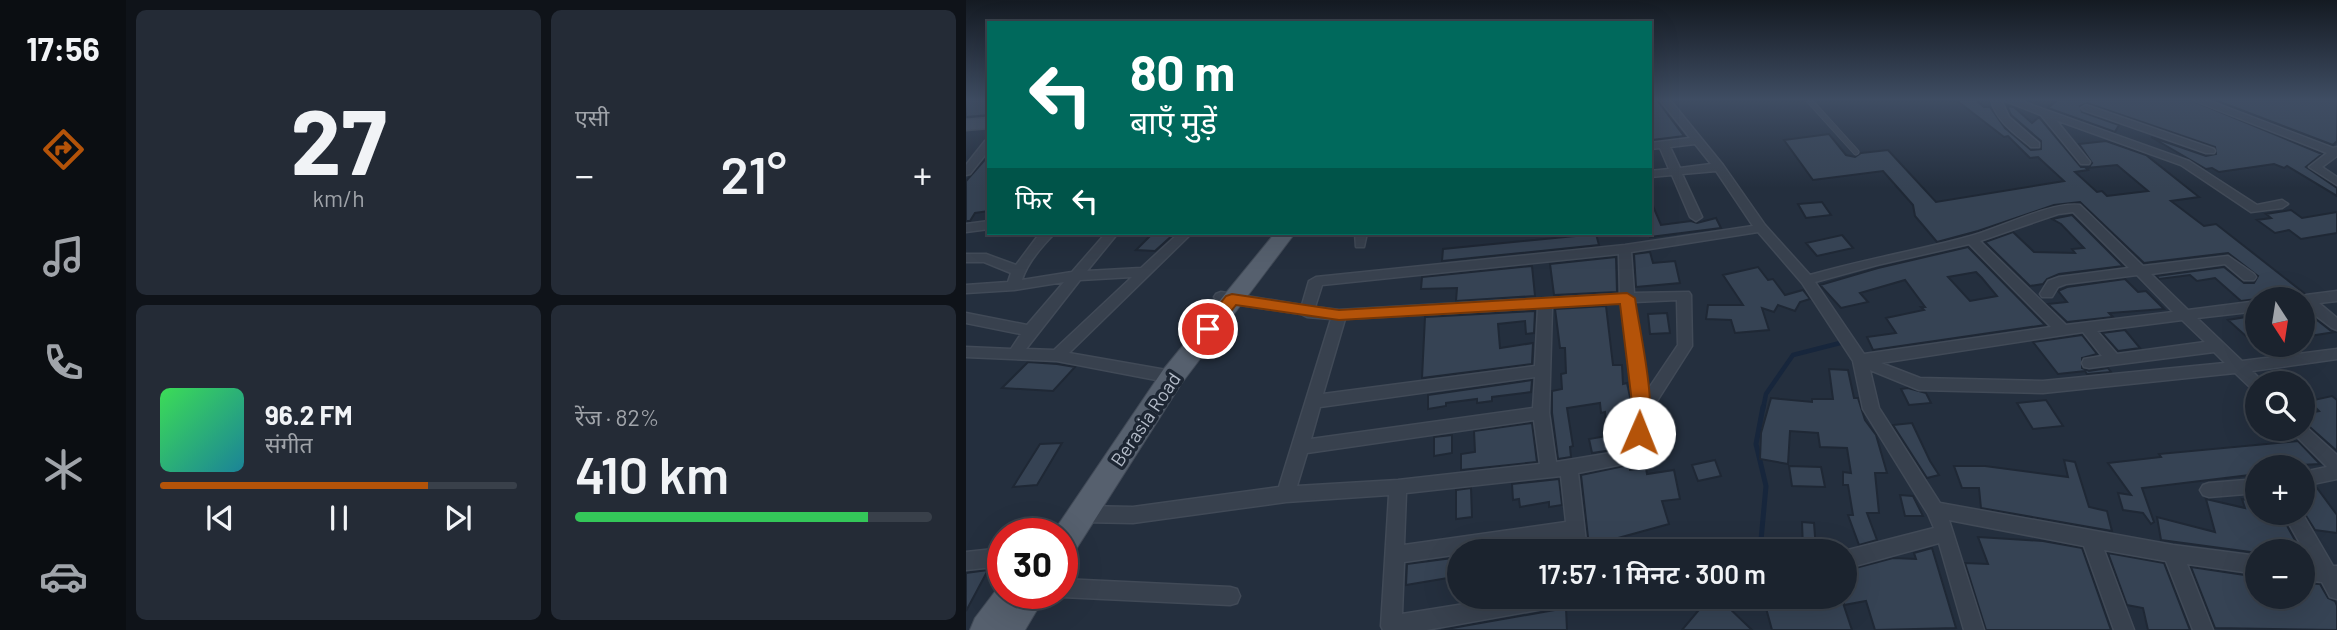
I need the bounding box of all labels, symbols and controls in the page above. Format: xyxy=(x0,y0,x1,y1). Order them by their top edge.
text: 17:56 xyxy=(26,29,100,67)
text: 80 m xyxy=(1130,42,1235,101)
icon: left xyxy=(1015,49,1106,140)
text: 27 xyxy=(290,84,387,193)
text: बाएँ मुड़ें xyxy=(1130,102,1217,140)
text: एसी xyxy=(575,103,609,131)
icon: directions xyxy=(39,125,88,174)
text: 21° xyxy=(720,142,787,204)
text: − xyxy=(575,151,594,197)
text: + xyxy=(913,151,932,197)
icon: left xyxy=(1066,182,1104,220)
text: फिर xyxy=(1015,183,1052,214)
text: km/h xyxy=(312,184,365,212)
icon: music xyxy=(39,232,88,281)
north arrow xyxy=(2245,287,2315,357)
map controls xyxy=(2245,287,2315,609)
pin xyxy=(1178,299,1238,359)
icon: arrive xyxy=(1189,310,1227,348)
icon: phone xyxy=(39,338,88,387)
street label: Berasia Road xyxy=(1105,368,1185,470)
button: search xyxy=(2245,371,2315,441)
position arrow xyxy=(1602,396,1676,470)
text: 96.2 FM xyxy=(265,399,353,430)
text: रेंज · 82% xyxy=(575,403,659,431)
text: संगीत xyxy=(265,430,313,458)
text: 410 km xyxy=(575,442,729,504)
icon: climate xyxy=(39,445,88,494)
button: + xyxy=(2245,455,2315,525)
icon: previous xyxy=(201,499,239,537)
icon: pause xyxy=(320,499,358,537)
icon: next xyxy=(439,499,477,537)
speed limit sign: 30 xyxy=(987,518,1078,609)
button: − xyxy=(2245,539,2315,609)
icon: car xyxy=(39,552,88,601)
text: 17:57 · 1 मिनट · 300 m xyxy=(1538,558,1766,589)

